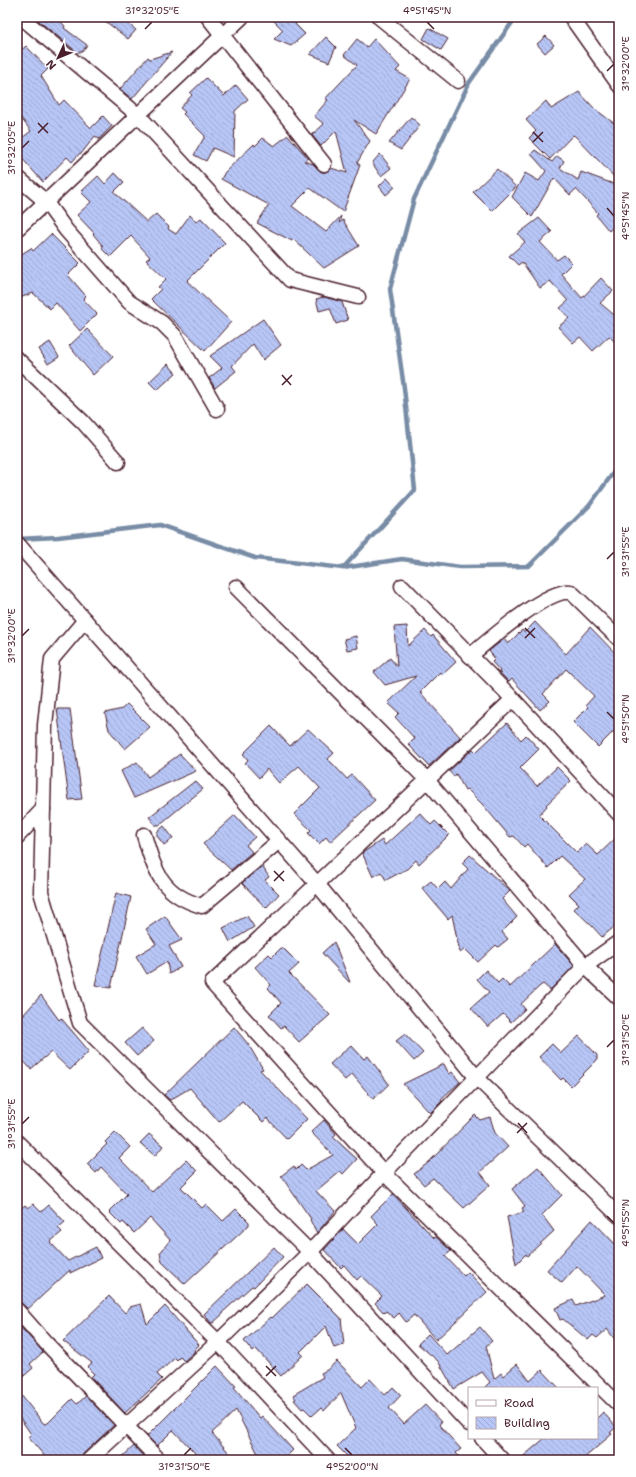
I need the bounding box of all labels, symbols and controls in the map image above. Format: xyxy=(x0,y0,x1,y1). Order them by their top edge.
text: 31°32'05"E xyxy=(125,4,179,17)
text: 4°51'45"N xyxy=(403,4,451,17)
text: 31°32'00"E xyxy=(619,36,632,92)
north arrow xyxy=(38,38,78,78)
text: N xyxy=(43,56,60,73)
text: 31°32'05"E xyxy=(5,121,18,175)
text: 4°51'45"N xyxy=(619,192,632,240)
text: 31°31'55"E xyxy=(619,526,632,578)
text: 31°32'00"E xyxy=(5,608,18,664)
text: 4°51'50"N xyxy=(619,694,632,744)
text: 31°31'50"E xyxy=(619,1014,632,1066)
text: 31°31'55"E xyxy=(5,1098,18,1150)
text: 4°51'55"N xyxy=(619,1199,632,1247)
legend xyxy=(468,1387,598,1439)
text: Road xyxy=(504,1395,535,1411)
text: Building xyxy=(504,1415,550,1431)
text: 31°31'50"E xyxy=(158,1460,210,1473)
text: 4°52'00"N xyxy=(326,1460,378,1473)

